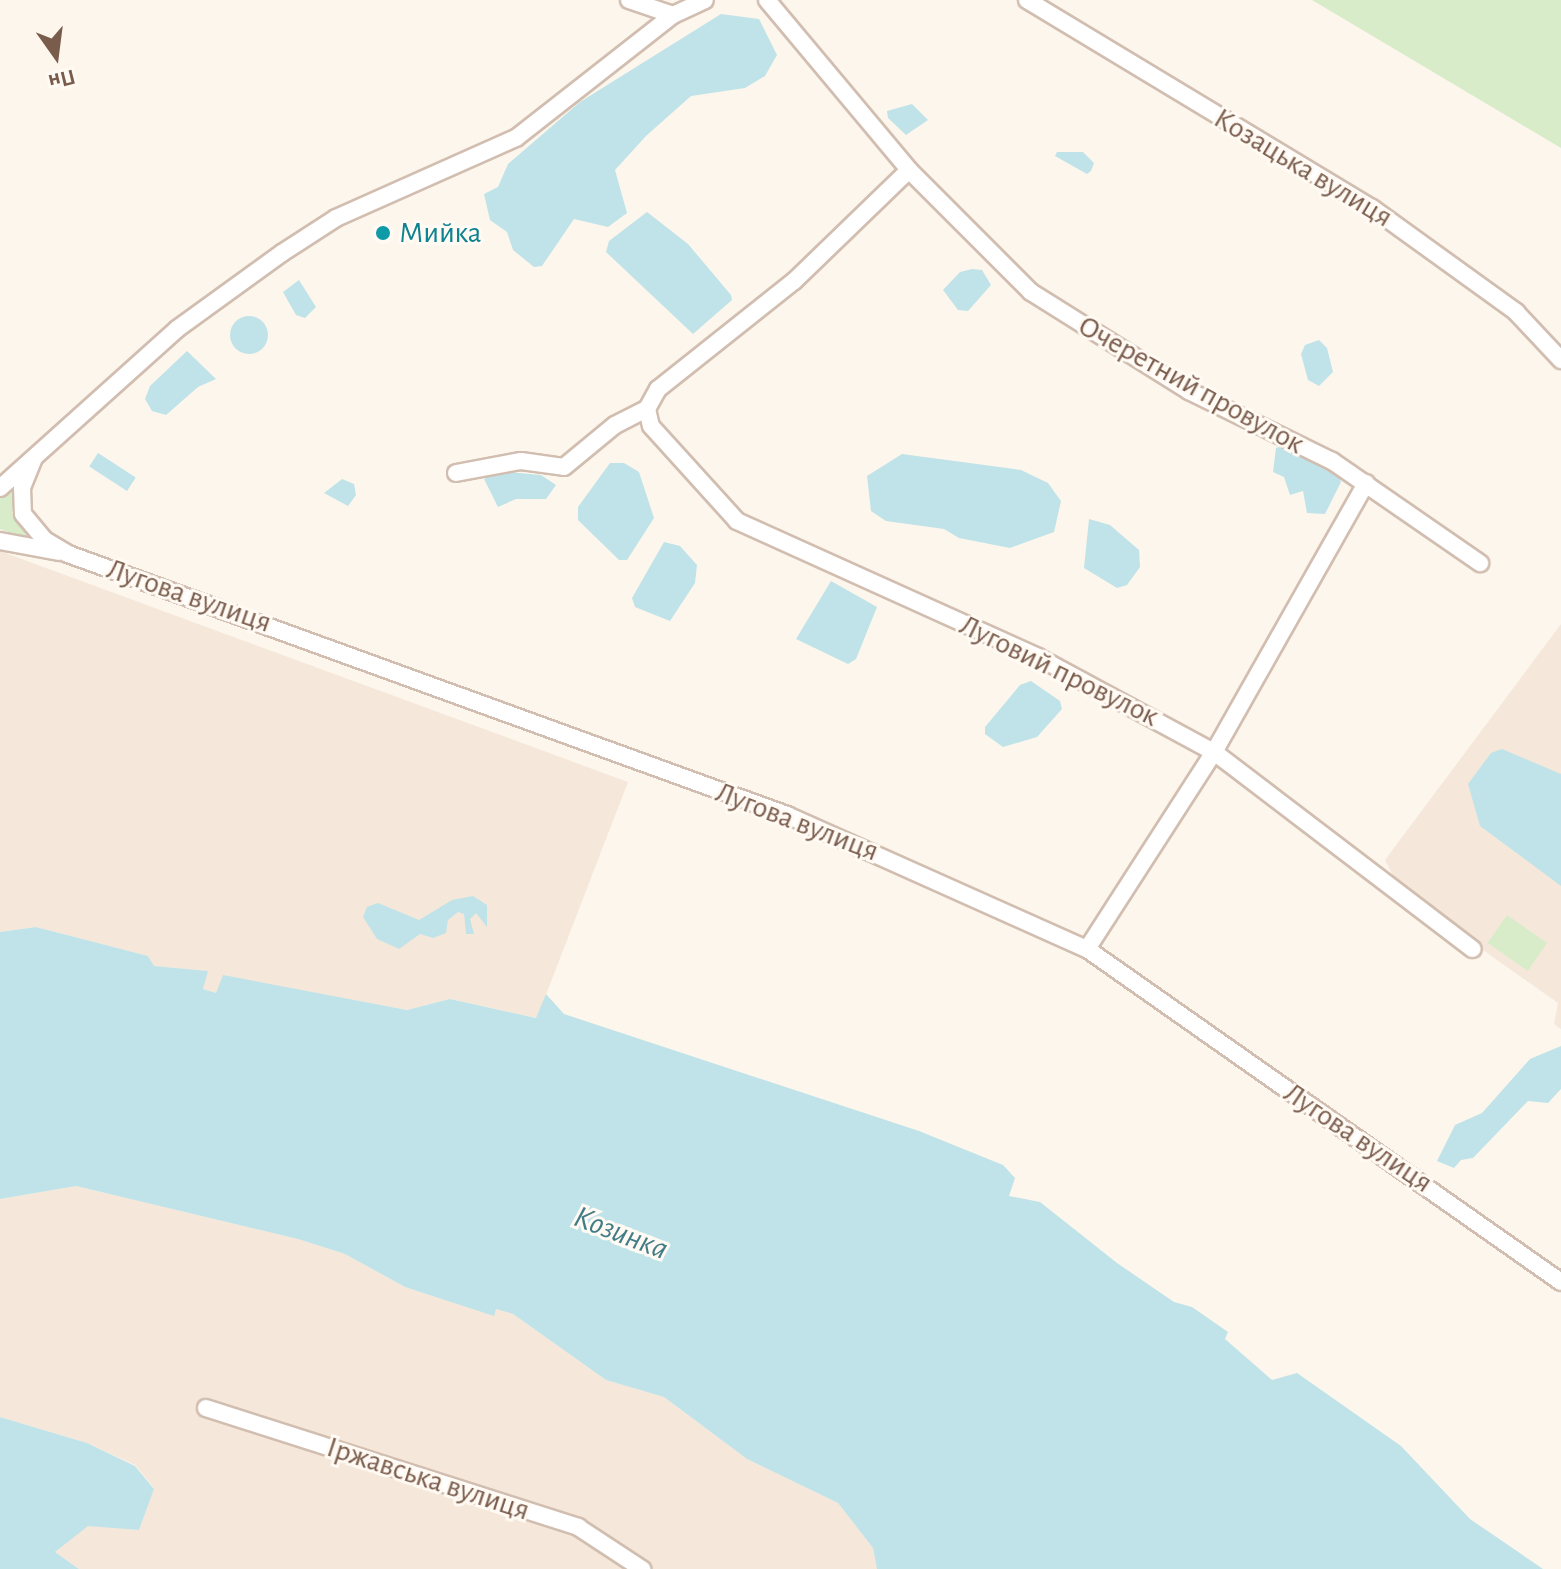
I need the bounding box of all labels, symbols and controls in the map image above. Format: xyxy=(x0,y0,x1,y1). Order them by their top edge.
north arrow xyxy=(16,16,96,96)
text: Пн xyxy=(46,65,77,93)
street label: Козацька вулиця xyxy=(1207,101,1399,235)
place label: Мийка xyxy=(399,215,481,251)
marker: Мийка xyxy=(374,224,392,242)
street label: Очеретний провулок xyxy=(1072,308,1310,462)
street label: Лугова вулиця xyxy=(102,551,276,641)
street label: Луговий провулок xyxy=(954,607,1164,735)
street label: Лугова вулиця xyxy=(710,774,884,870)
street label: Лугова вулиця xyxy=(1277,1075,1439,1201)
water label: Козинка xyxy=(569,1198,673,1268)
street label: Іржавська вулиця xyxy=(322,1429,534,1529)

